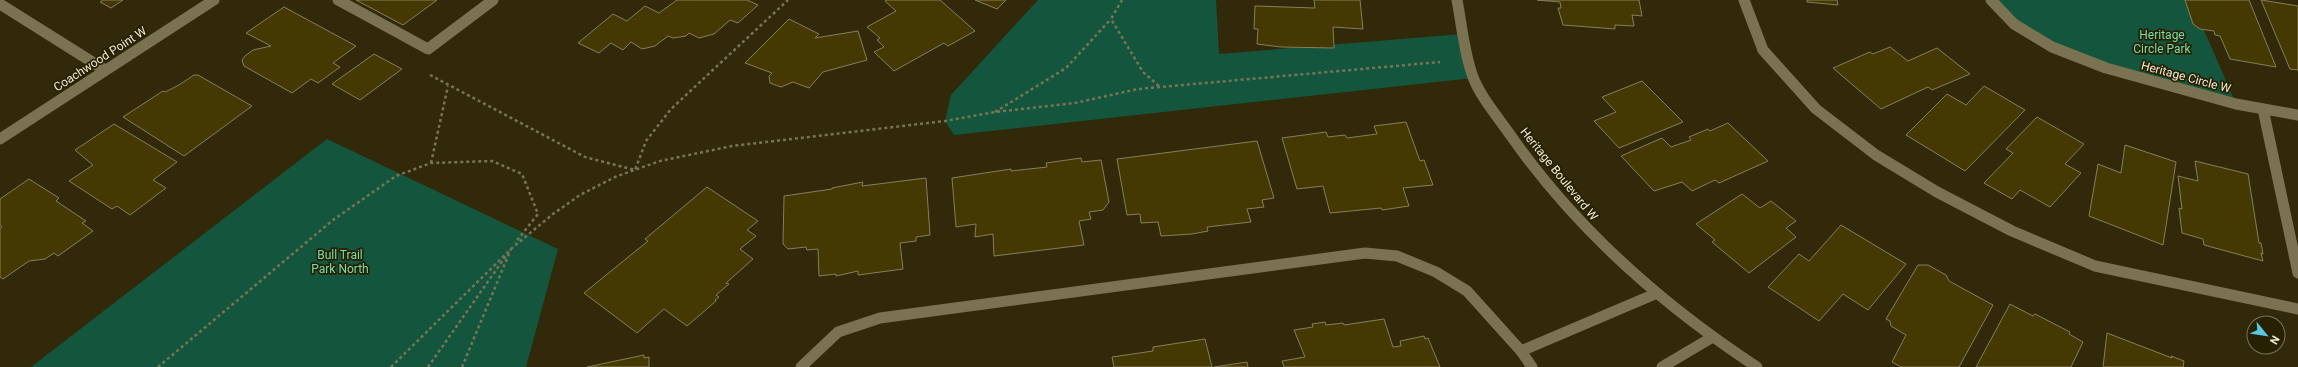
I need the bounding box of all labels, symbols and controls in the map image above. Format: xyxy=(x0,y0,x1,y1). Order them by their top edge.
street label: Coachwood Point W xyxy=(51,24,149,94)
park label: Heritage Circle Park xyxy=(2133,28,2192,56)
street label: Heritage Circle W xyxy=(2140,58,2233,96)
street label: Heritage Boulevard W xyxy=(1517,125,1601,223)
park label: Bull Trail Park North xyxy=(311,248,369,276)
north arrow xyxy=(2246,315,2286,355)
text: N xyxy=(2267,333,2282,347)

